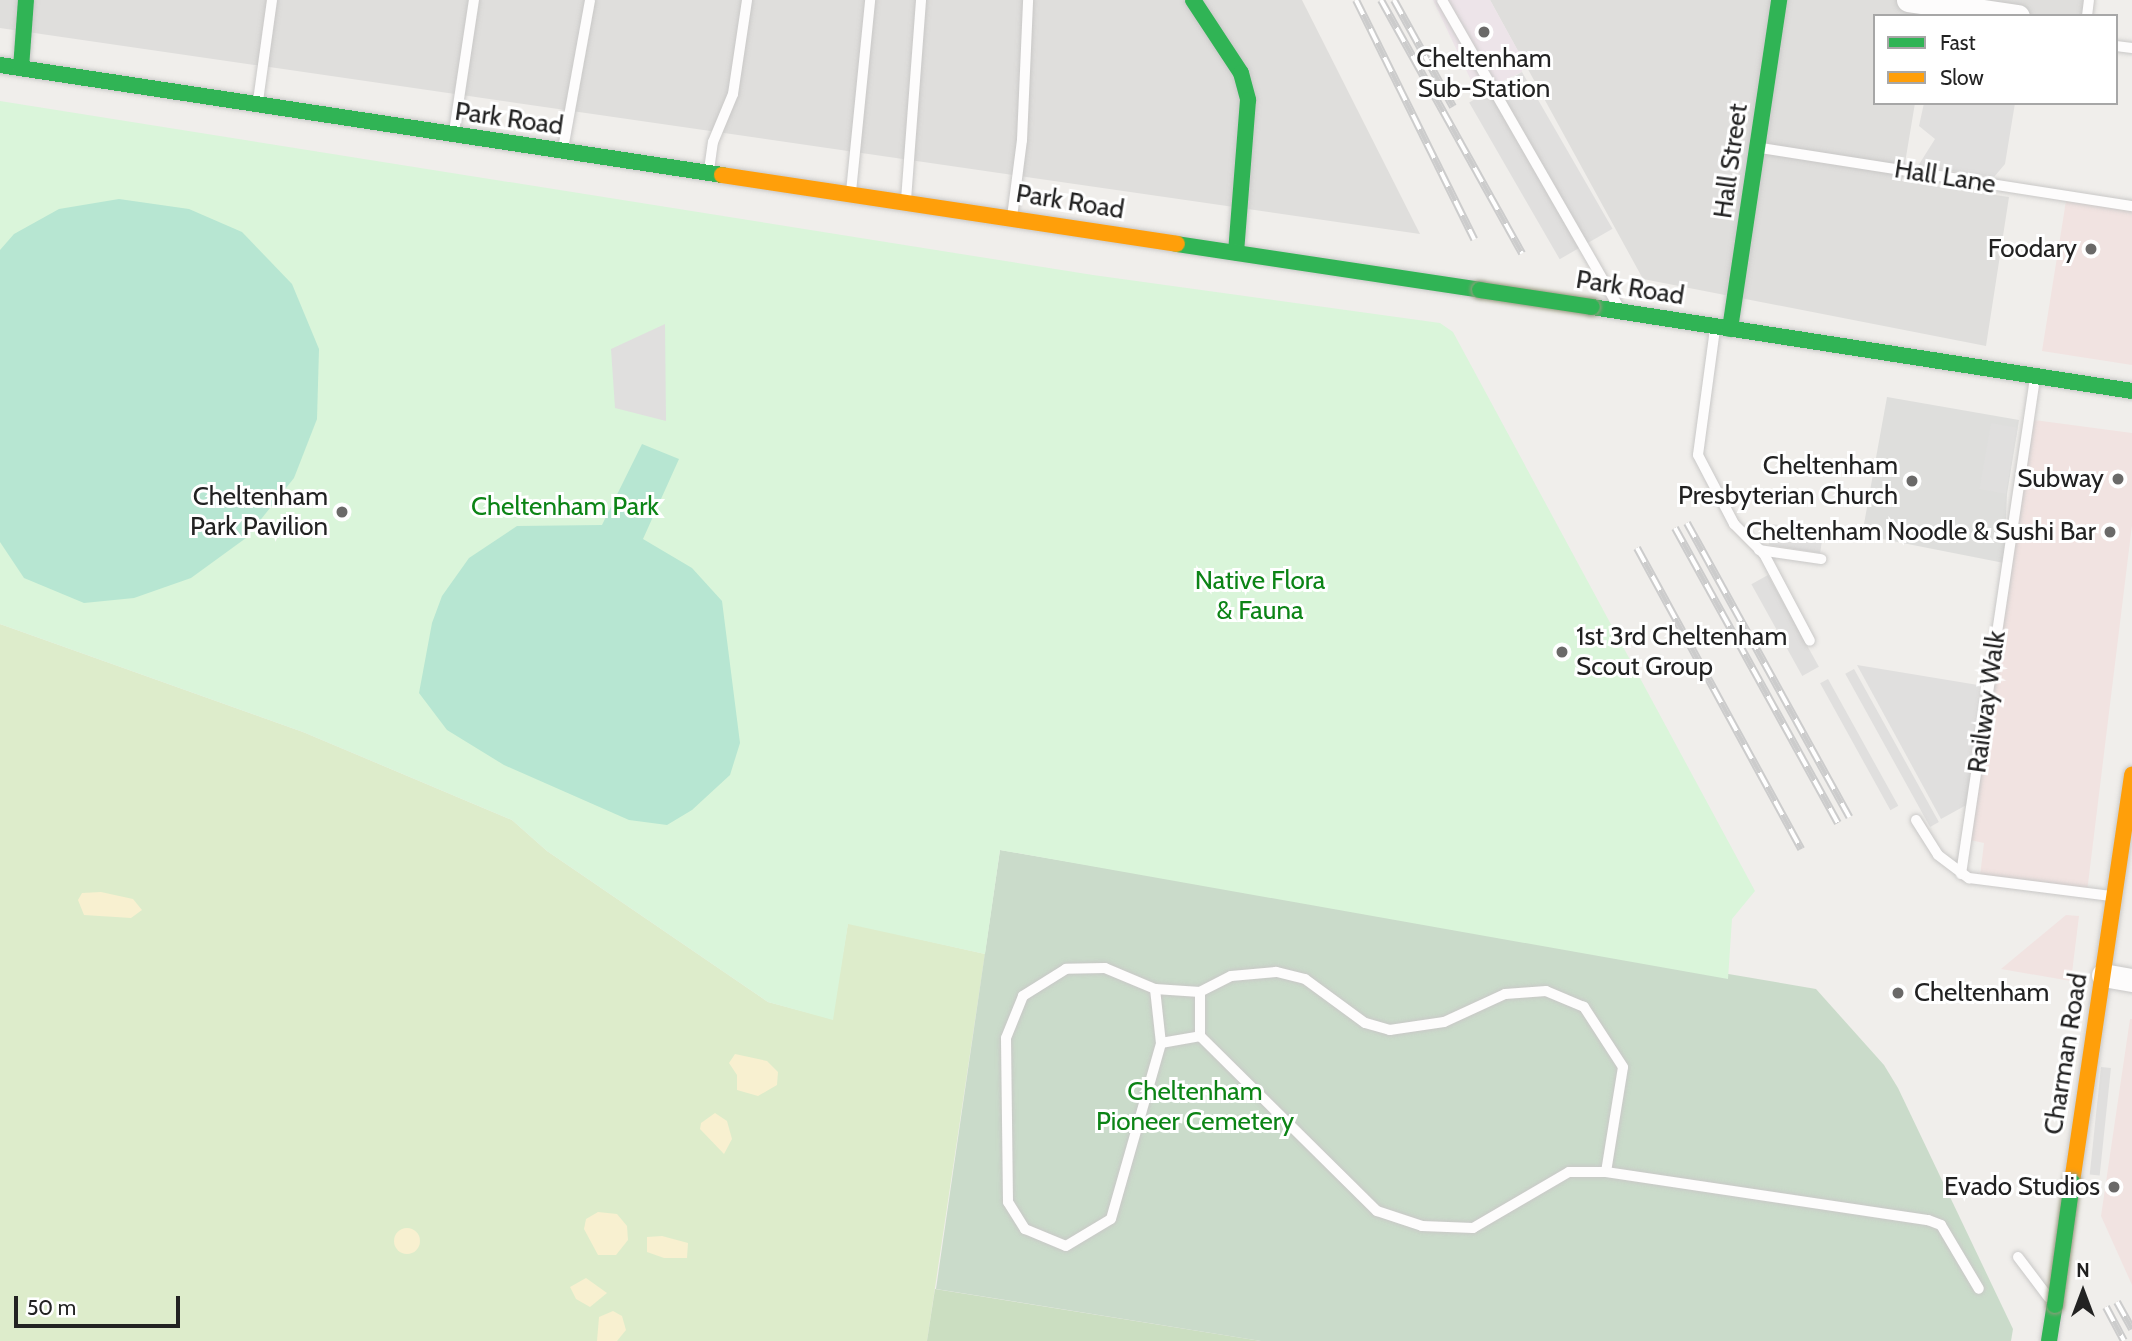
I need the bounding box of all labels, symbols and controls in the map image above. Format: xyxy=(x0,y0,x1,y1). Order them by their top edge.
legend xyxy=(1873,14,2118,105)
marker: Cheltenham Sub-Station xyxy=(1476,24,1492,40)
text: Fast xyxy=(1940,30,1976,55)
place label: Cheltenham Sub-Station xyxy=(1416,43,1552,104)
text: Slow xyxy=(1940,65,1984,90)
street label: Park Road xyxy=(453,96,565,142)
street label: Hall Street xyxy=(1708,102,1754,220)
street label: Hall Lane xyxy=(1892,154,1998,200)
street label: Park Road xyxy=(1014,178,1126,226)
place label: Foodary xyxy=(1988,233,2077,265)
marker: Foodary xyxy=(2083,241,2099,257)
street label: Park Road xyxy=(1574,264,1686,312)
place label: Cheltenham Presbyterian Church xyxy=(1678,450,1898,512)
place label: Subway xyxy=(2017,463,2104,495)
marker: Subway xyxy=(2110,471,2126,487)
marker: Cheltenham Presbyterian Church xyxy=(1904,473,1920,489)
place label: Cheltenham Park Pavilion xyxy=(190,481,328,542)
park label: Cheltenham Park xyxy=(471,491,659,523)
marker: Cheltenham Park Pavilion xyxy=(334,504,350,520)
place label: Cheltenham Noodle & Sushi Bar xyxy=(1746,516,2096,548)
marker: Cheltenham Noodle & Sushi Bar xyxy=(2102,524,2118,540)
park label: Native Flora & Fauna xyxy=(1195,565,1325,626)
place label: 1st 3rd Cheltenham Scout Group xyxy=(1576,621,1787,682)
street label: Railway Walk xyxy=(1962,629,2012,775)
marker: 1st 3rd Cheltenham Scout Group xyxy=(1554,644,1570,660)
street label: Charman Road xyxy=(2038,971,2094,1137)
place label: Cheltenham xyxy=(1914,977,2049,1009)
marker: Cheltenham xyxy=(1888,983,1908,1003)
park label: Cheltenham Pioneer Cemetery xyxy=(1096,1076,1294,1138)
place label: Evado Studios xyxy=(1944,1171,2100,1203)
marker: Evado Studios xyxy=(2106,1179,2122,1195)
north arrow xyxy=(2048,1257,2118,1327)
text: N xyxy=(2076,1259,2090,1282)
scale bar xyxy=(18,1282,184,1326)
text: 50 m xyxy=(27,1295,76,1320)

